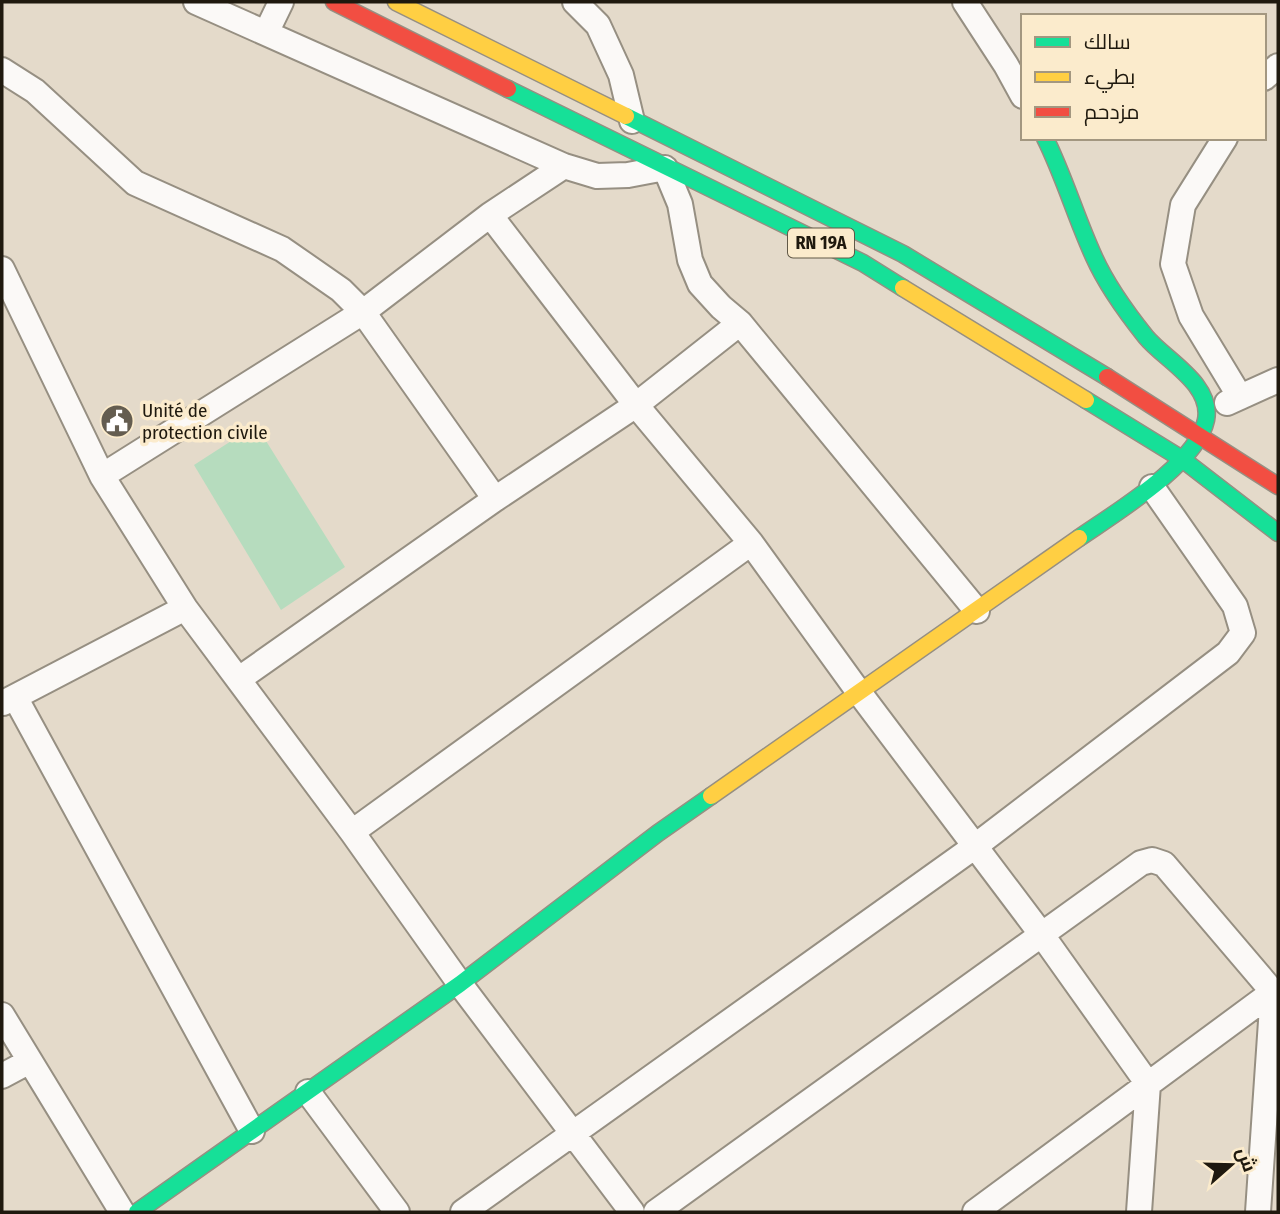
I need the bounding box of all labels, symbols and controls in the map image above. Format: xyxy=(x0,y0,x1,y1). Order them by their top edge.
legend xyxy=(1021,14,1266,140)
text: سالك xyxy=(1084,29,1131,55)
text: بطيء xyxy=(1084,64,1135,93)
text: مزدحم xyxy=(1084,99,1139,126)
road number: RN 19A xyxy=(788,229,854,258)
place label: Unité de protection civile xyxy=(142,399,268,444)
public building icon: Unité de protection civile xyxy=(98,402,136,440)
north arrow xyxy=(1196,1130,1266,1200)
text: ش xyxy=(1232,1144,1261,1175)

